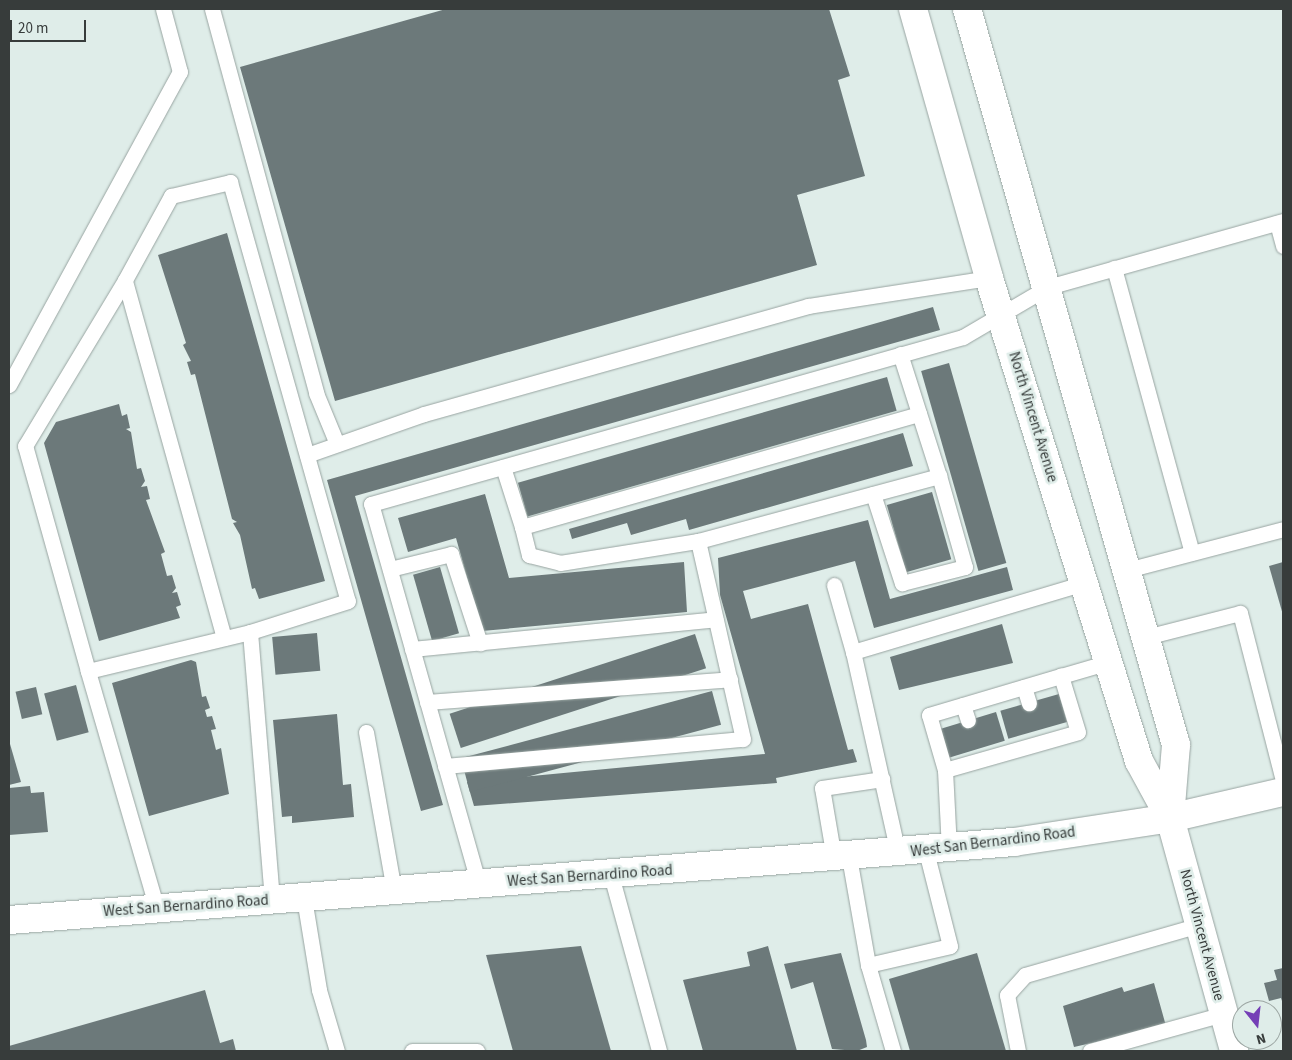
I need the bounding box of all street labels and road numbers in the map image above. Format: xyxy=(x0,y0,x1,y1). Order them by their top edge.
street label: North Vincent Avenue xyxy=(1005,350,1061,484)
street label: West San Bernardino Road xyxy=(910,823,1076,861)
street label: West San Bernardino Road xyxy=(507,861,673,891)
street label: North Vincent Avenue xyxy=(1176,867,1228,1003)
street label: West San Bernardino Road xyxy=(103,891,269,921)

